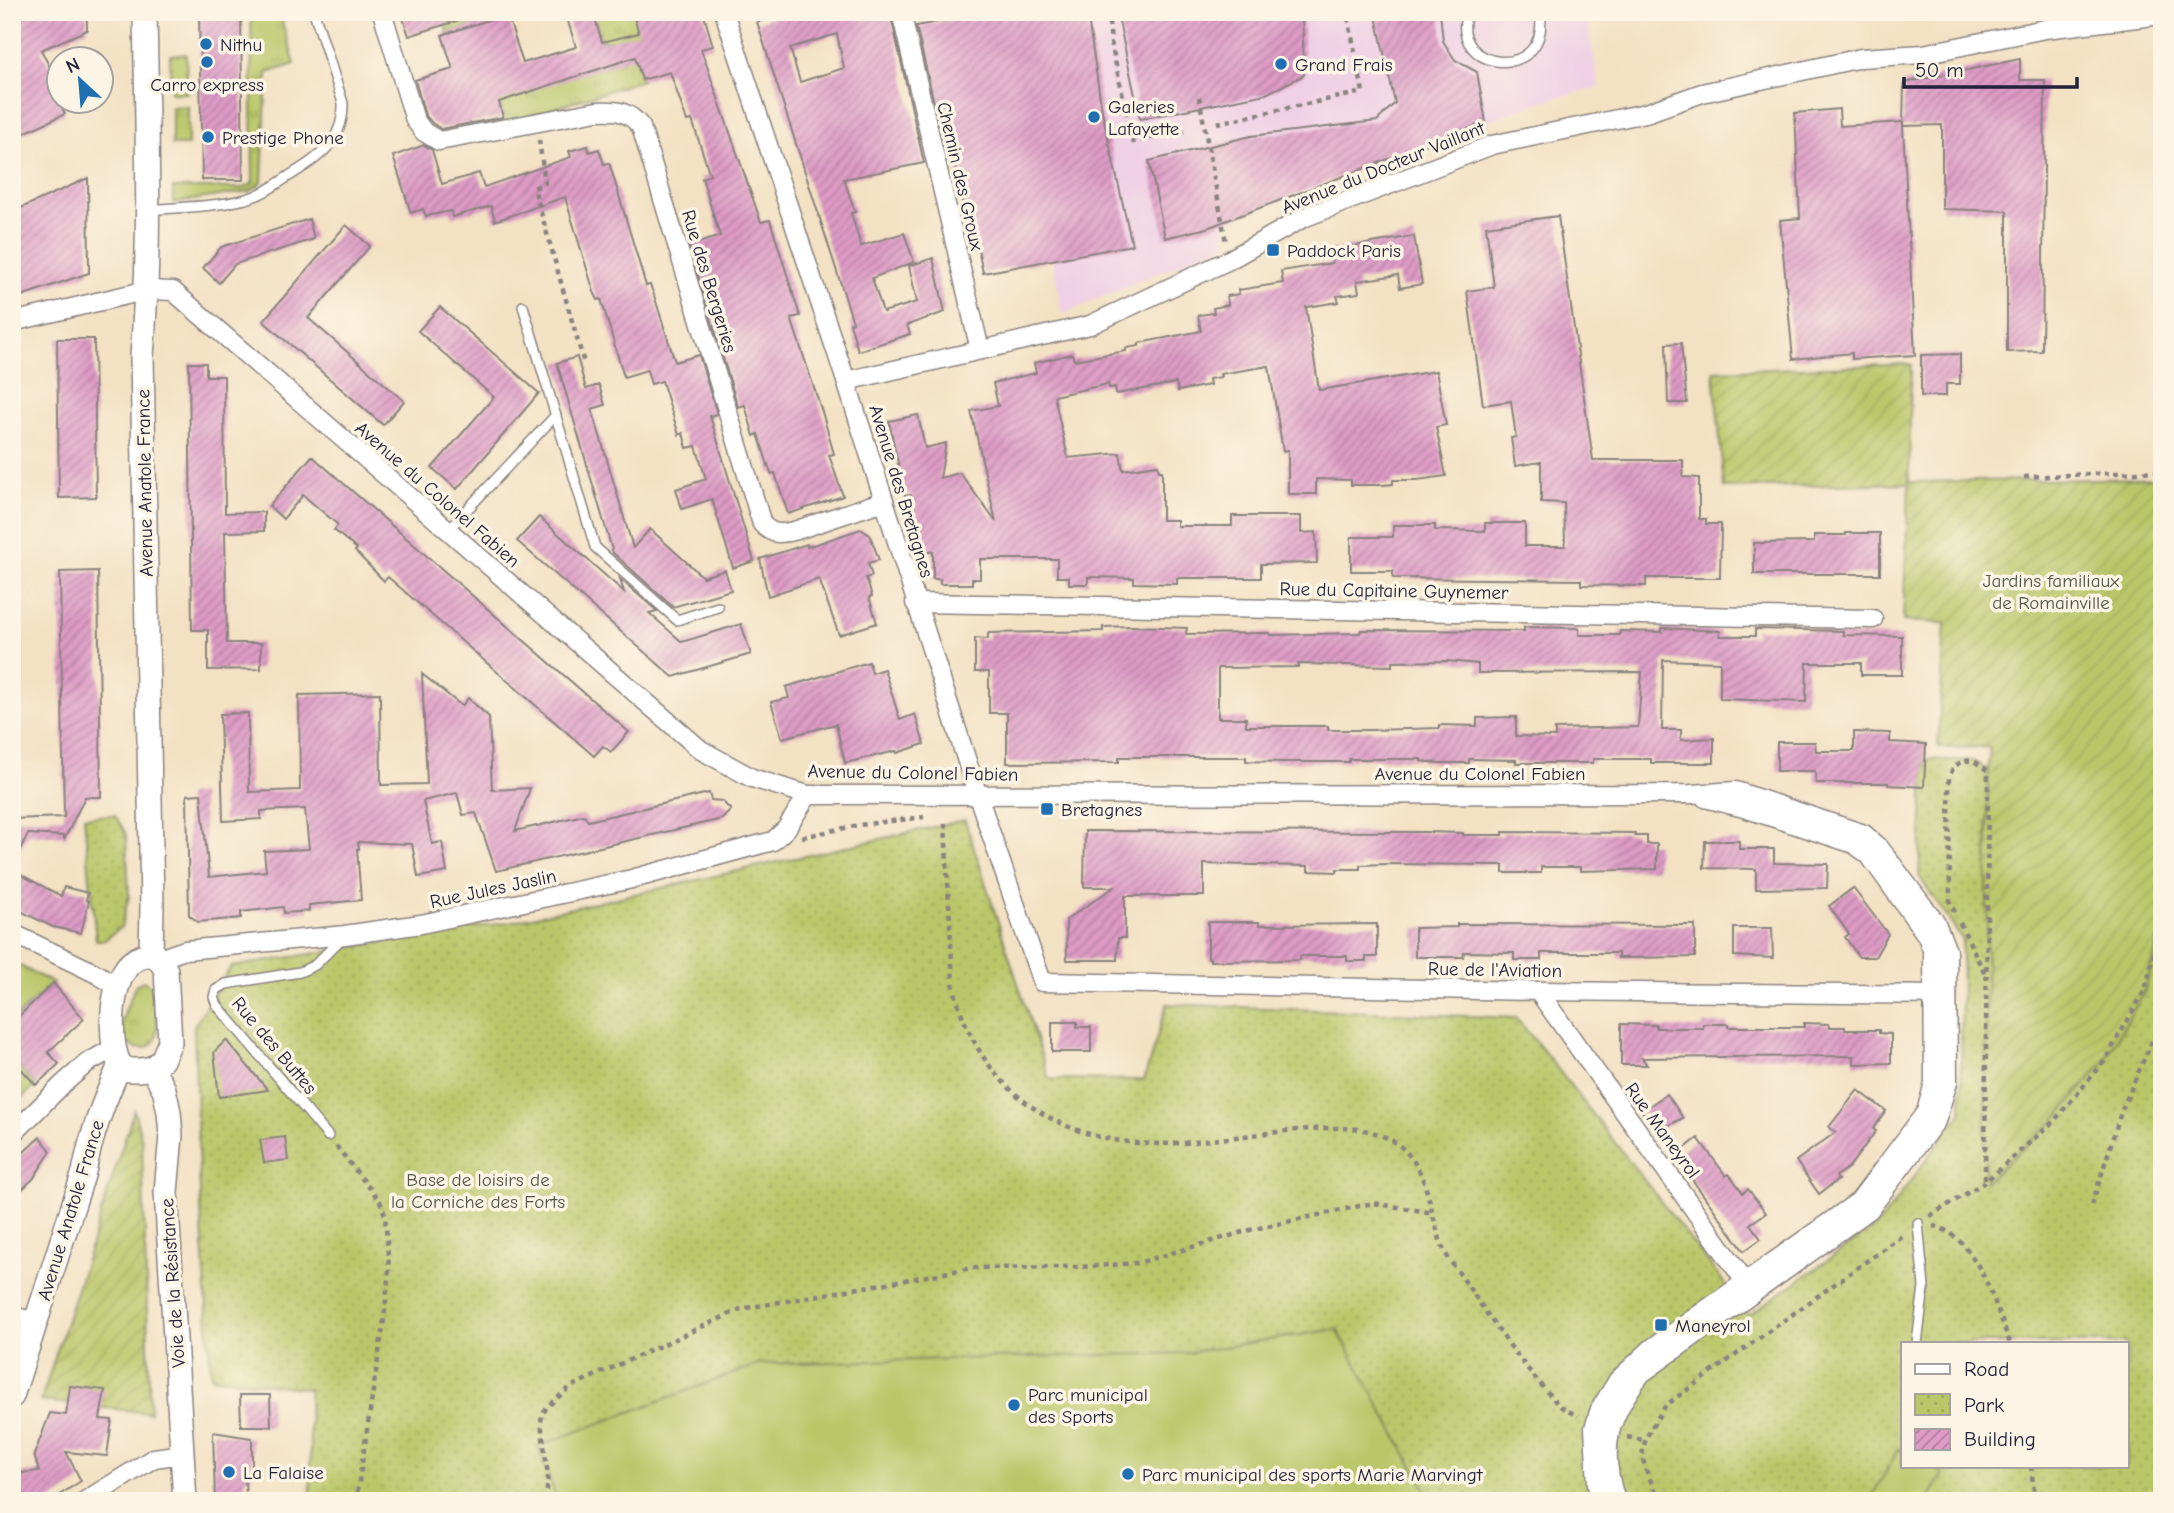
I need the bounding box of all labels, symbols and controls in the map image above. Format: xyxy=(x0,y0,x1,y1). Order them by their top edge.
place label: Nithu xyxy=(220,34,262,56)
marker: Nithu xyxy=(198,36,214,52)
north arrow xyxy=(46,46,116,116)
scale bar xyxy=(1904,46,2078,90)
text: N xyxy=(63,53,83,78)
marker: Carro express xyxy=(199,54,215,70)
place label: Grand Frais xyxy=(1295,54,1393,76)
marker: Grand Frais xyxy=(1273,56,1289,72)
text: 50 m xyxy=(1915,58,1964,82)
place label: Carro express xyxy=(150,74,264,96)
place label: Galeries Lafayette xyxy=(1108,96,1179,140)
street label: Chemin des Groux xyxy=(932,100,988,254)
marker: Galeries Lafayette xyxy=(1086,109,1102,125)
street label: Avenue du Docteur Vaillant xyxy=(1279,117,1489,219)
place label: Prestige Phone xyxy=(222,127,344,149)
marker: Prestige Phone xyxy=(200,129,216,145)
street label: Rue des Bergeries xyxy=(677,207,741,355)
place label: Paddock Paris xyxy=(1287,240,1401,262)
marker: Paddock Paris xyxy=(1265,242,1281,258)
street label: Avenue Anatole France xyxy=(132,389,158,577)
street label: Avenue des Bretagnes xyxy=(864,402,938,580)
street label: Avenue du Colonel Fabien xyxy=(351,417,524,572)
park label: Jardins familiaux de Romainville xyxy=(1983,570,2120,614)
street label: Rue du Capitaine Guynemer xyxy=(1279,578,1509,604)
street label: Avenue du Colonel Fabien xyxy=(807,760,1019,786)
street label: Avenue du Colonel Fabien xyxy=(1375,763,1585,785)
place label: Bretagnes xyxy=(1061,799,1142,821)
marker: Bretagnes xyxy=(1039,801,1055,817)
street label: Rue Jules Jaslin xyxy=(428,865,558,913)
street label: Rue de l'Aviation xyxy=(1428,958,1562,982)
street label: Rue des Buttes xyxy=(227,993,321,1099)
street label: Rue Maneyrol xyxy=(1620,1079,1704,1183)
street label: Avenue Anatole France xyxy=(33,1117,109,1303)
park label: Base de loisirs de la Corniche des Forts xyxy=(391,1169,565,1213)
street label: Voie de la Résistance xyxy=(156,1197,190,1369)
place label: Maneyrol xyxy=(1675,1315,1751,1337)
marker: Maneyrol xyxy=(1653,1317,1669,1333)
legend xyxy=(1901,1342,2128,1468)
text: Road xyxy=(1964,1357,2009,1381)
place label: Parc municipal des Sports xyxy=(1028,1384,1148,1428)
text: Park xyxy=(1964,1393,2004,1417)
marker: Parc municipal des Sports xyxy=(1006,1397,1022,1413)
text: Building xyxy=(1964,1427,2036,1451)
place label: La Falaise xyxy=(243,1462,324,1484)
marker: La Falaise xyxy=(221,1464,237,1480)
place label: Parc municipal des sports Marie Marvingt xyxy=(1142,1464,1483,1486)
marker: Parc municipal des sports Marie Marvingt xyxy=(1120,1466,1136,1482)

